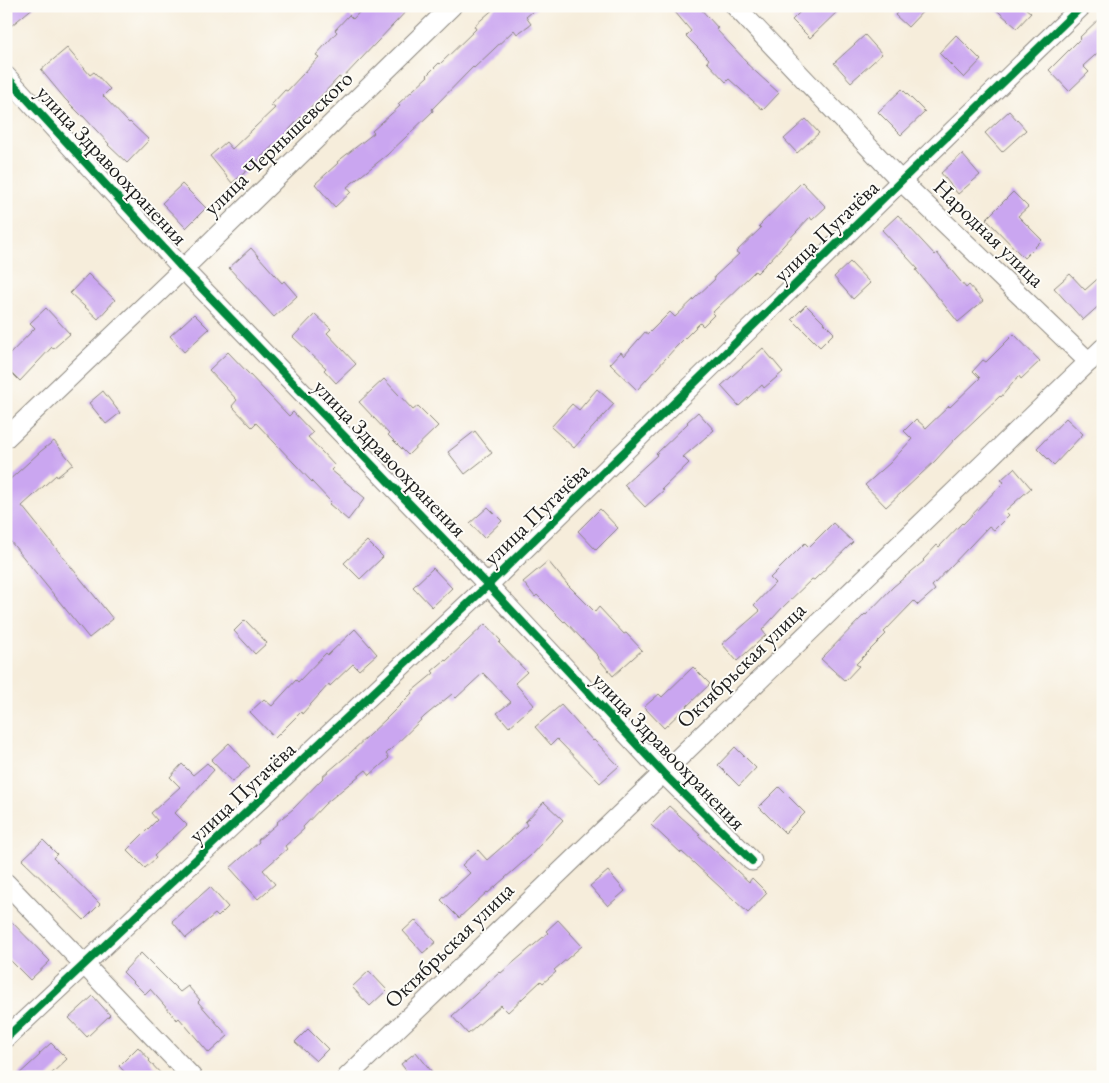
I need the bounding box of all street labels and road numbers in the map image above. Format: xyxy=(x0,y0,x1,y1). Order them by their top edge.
street label: улица Чернышевского xyxy=(197,64,359,222)
street label: улица Здравоохранения xyxy=(30,79,194,252)
street label: Народная улица xyxy=(927,172,1051,294)
street label: улица Пугачёва xyxy=(767,173,885,289)
street label: улица Здравоохранения xyxy=(307,373,473,543)
street label: улица Пугачёва xyxy=(477,456,595,572)
street label: Октябрьская улица xyxy=(670,596,812,734)
street label: улица Здравоохранения xyxy=(586,666,752,836)
street label: улица Пугачёва xyxy=(182,735,302,849)
street label: Октябрьская улица xyxy=(378,876,520,1014)

